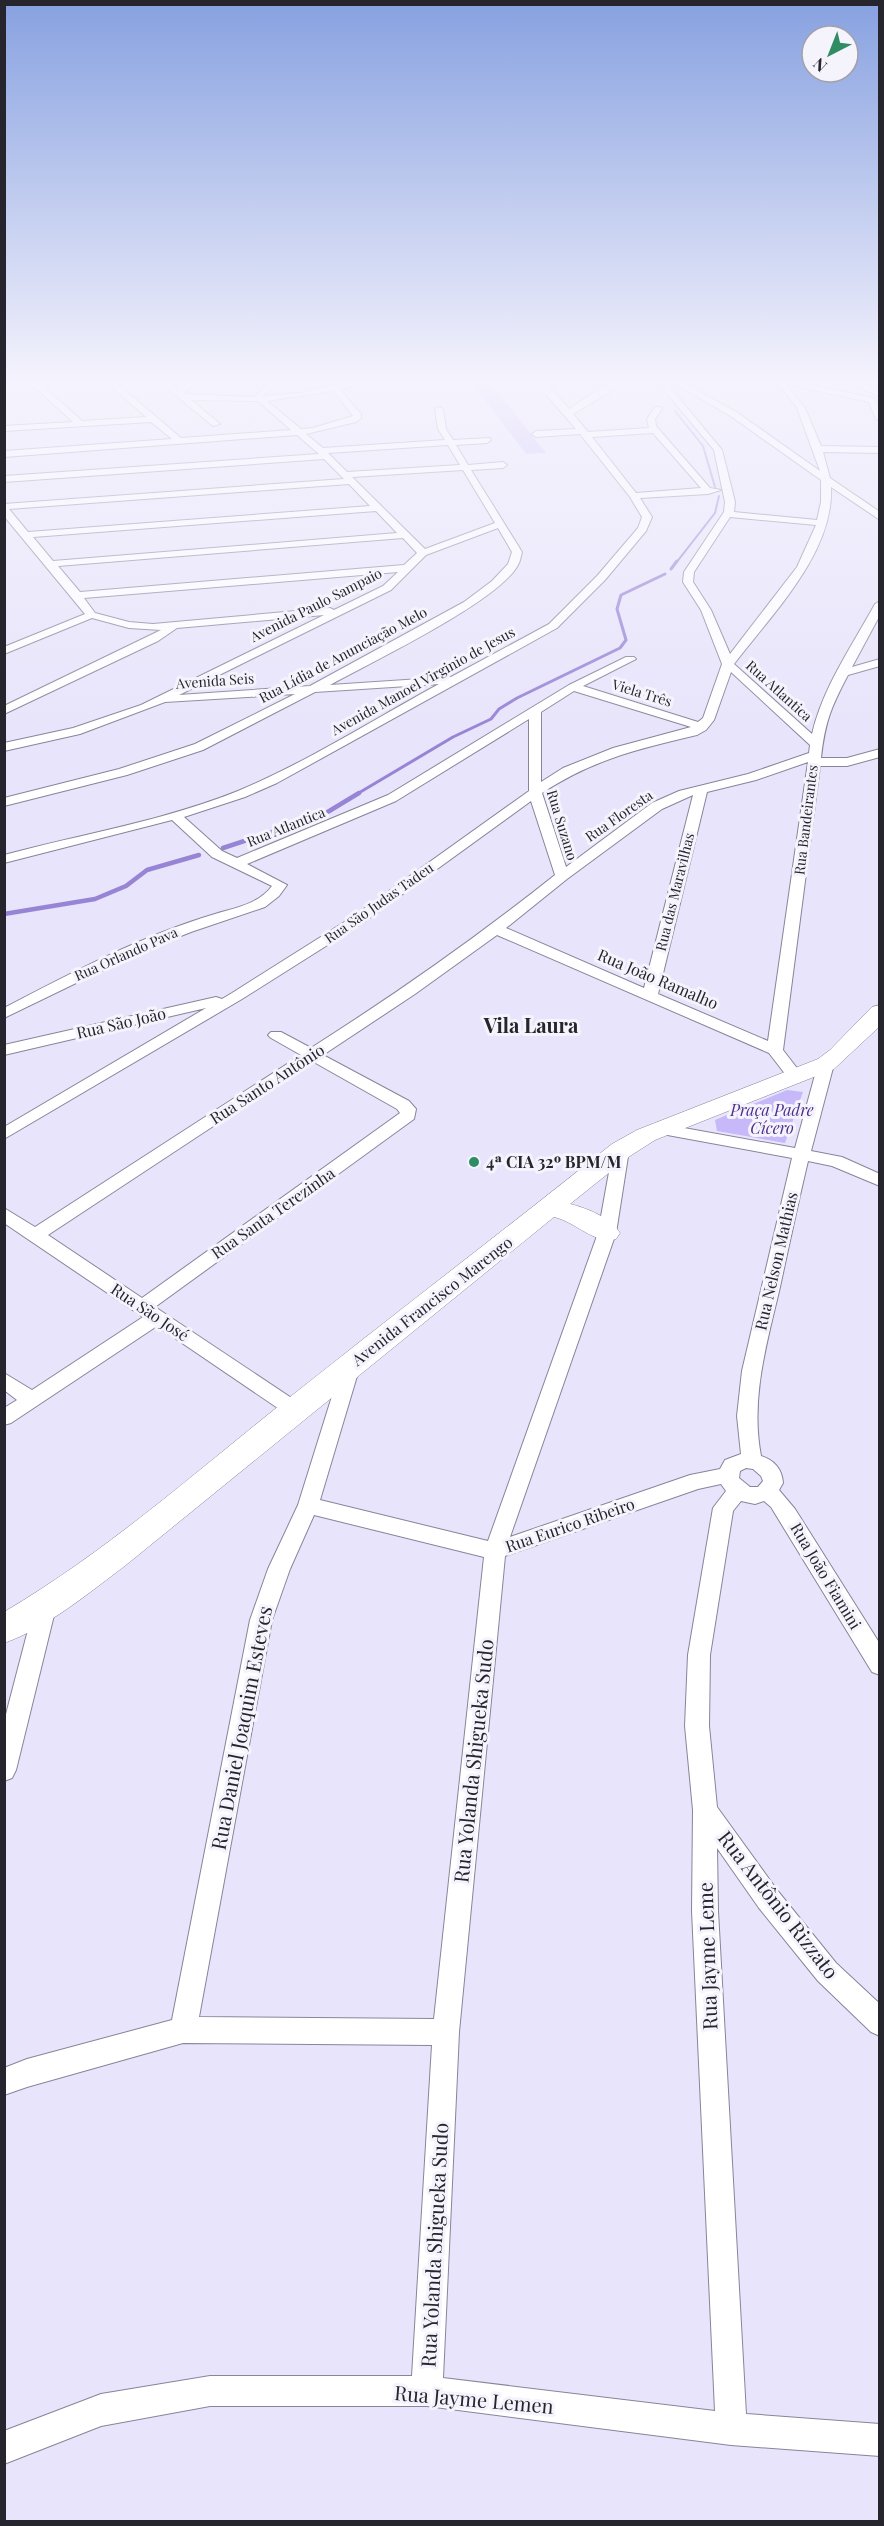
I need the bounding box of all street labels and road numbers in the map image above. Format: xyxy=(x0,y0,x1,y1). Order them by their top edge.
street label: Avenida Paulo Sampaio xyxy=(246,563,385,647)
street label: Rua Lídia de Anunciação Melo xyxy=(255,602,430,707)
street label: Avenida Manoel Virginio de Jesus xyxy=(327,622,518,740)
street label: Rua Atlantica xyxy=(742,656,817,725)
street label: Avenida Seis xyxy=(174,668,255,693)
street label: Viela Três xyxy=(609,674,674,711)
street label: Rua Bandeirantes xyxy=(789,764,822,876)
street label: Rua Floresta xyxy=(581,785,656,846)
street label: Rua Suzano xyxy=(543,787,582,863)
street label: Rua Atlantica xyxy=(244,802,328,851)
street label: Rua das Maravilhas xyxy=(651,831,698,953)
street label: Rua São Judas Tadeu xyxy=(320,858,437,947)
street label: Rua Orlando Pava xyxy=(71,922,180,985)
street label: Rua João Ramalho xyxy=(595,944,722,1014)
street label: Rua São João xyxy=(74,1002,168,1043)
street label: Rua Santo Antônio xyxy=(205,1039,328,1128)
street label: Rua Santa Terezinha xyxy=(207,1162,339,1263)
street label: Rua Nelson Mathias xyxy=(749,1190,802,1332)
street label: Avenida Francisco Marengo xyxy=(346,1231,516,1371)
street label: Rua São José xyxy=(107,1278,193,1345)
street label: Rua Eurico Ribeiro xyxy=(502,1493,637,1556)
street label: Rua João Fiamini xyxy=(786,1519,867,1633)
street label: Rua Daniel Joaquim Esteves xyxy=(204,1604,277,1852)
street label: Rua Yolanda Shigueka Sudo xyxy=(446,1638,499,1884)
street label: Rua Antônio Rizzato xyxy=(713,1825,845,1984)
street label: Rua Jayme Leme xyxy=(690,1882,723,2030)
street label: Rua Yolanda Shigueka Sudo xyxy=(414,2122,453,2368)
street label: Rua Jayme Lemen xyxy=(393,2378,555,2419)

